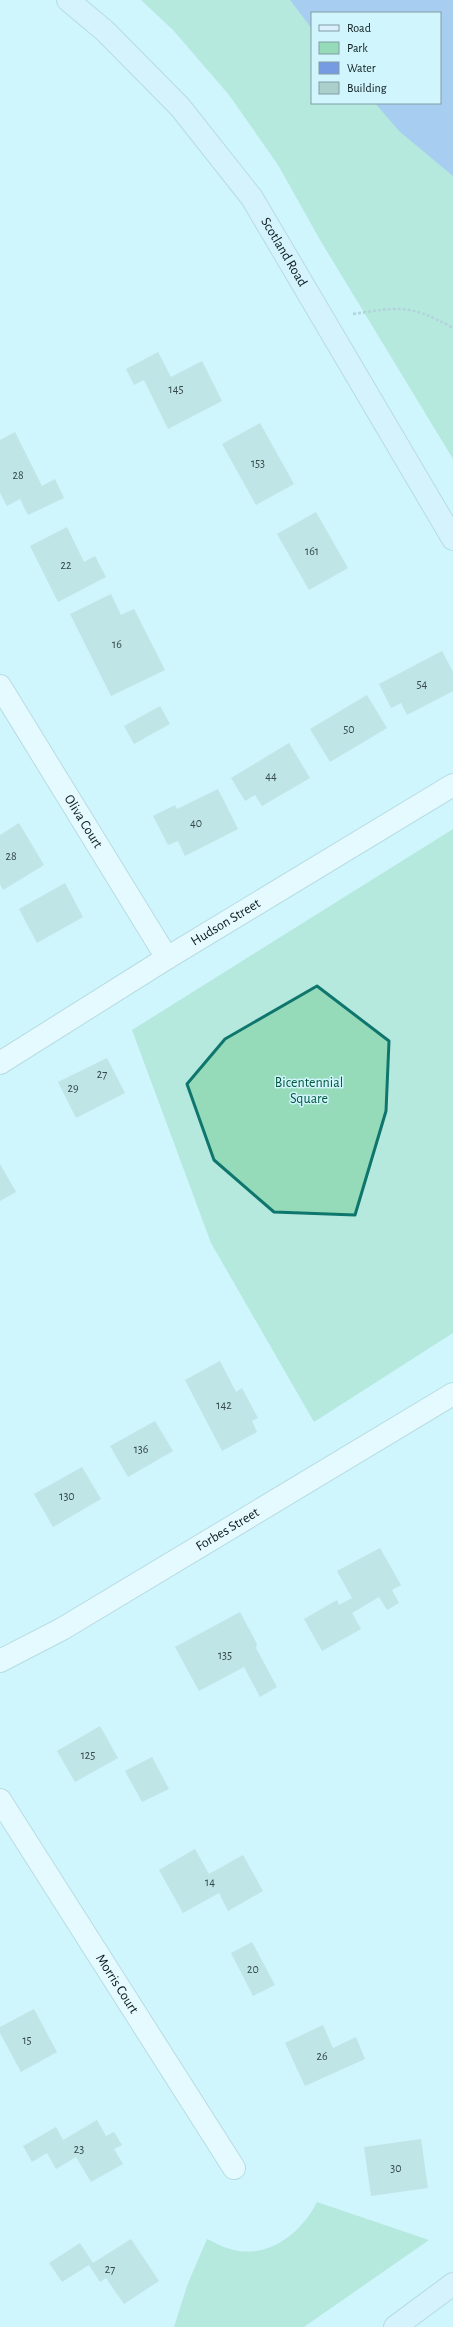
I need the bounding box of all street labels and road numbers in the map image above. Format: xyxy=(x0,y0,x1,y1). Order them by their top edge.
street label: Scotland Road xyxy=(258,215,310,289)
street label: Oliva Court xyxy=(62,792,105,851)
street label: Hudson Street xyxy=(189,896,263,949)
street label: Forbes Street xyxy=(194,1505,262,1554)
street label: Morris Court xyxy=(93,1952,141,2017)

